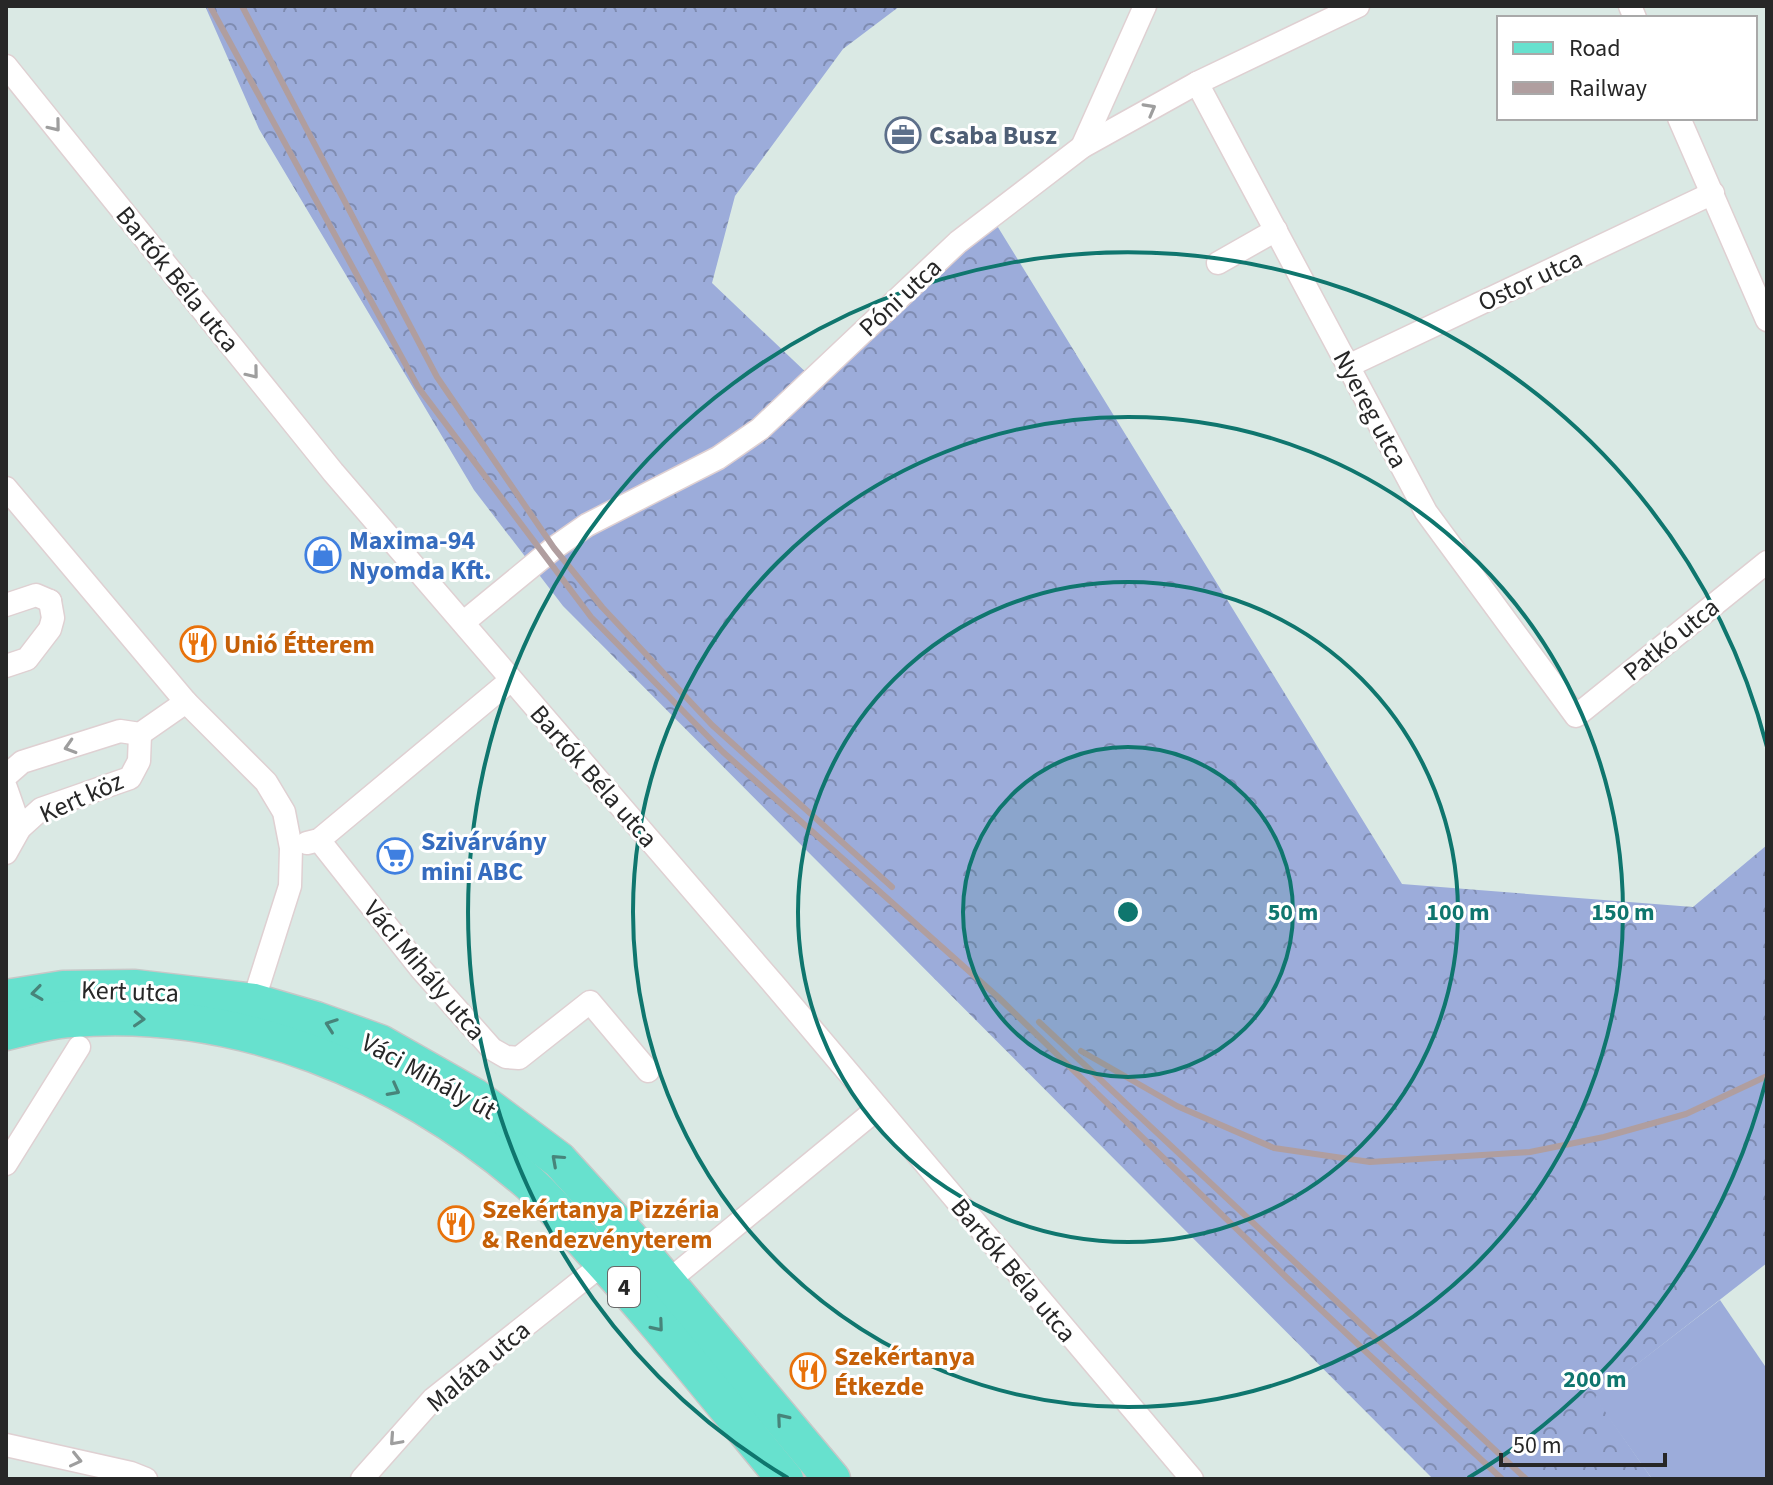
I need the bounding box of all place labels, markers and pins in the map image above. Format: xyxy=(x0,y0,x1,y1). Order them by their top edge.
office icon: Csaba Busz xyxy=(884,116,922,154)
place label: Csaba Busz xyxy=(929,117,1057,154)
place label: Maxima-94 Nyomda Kft. xyxy=(349,522,491,589)
shop icon: Maxima-94 Nyomda Kft. xyxy=(304,536,342,574)
restaurant icon: Unió Étterem xyxy=(179,625,217,663)
place label: Unió Étterem xyxy=(224,626,375,663)
place label: Szivárvány mini ABC xyxy=(421,823,547,890)
supermarket icon: Szivárvány mini ABC xyxy=(376,837,414,875)
centre of rings xyxy=(1114,898,1142,926)
place label: Szekértanya Pizzéria & Rendezvényterem xyxy=(482,1191,720,1258)
restaurant icon: Szekértanya Pizzéria & Rendezvényterem xyxy=(437,1205,475,1243)
place label: Szekértanya Étkezde xyxy=(834,1338,975,1405)
restaurant icon: Szekértanya Étkezde xyxy=(789,1352,827,1390)

